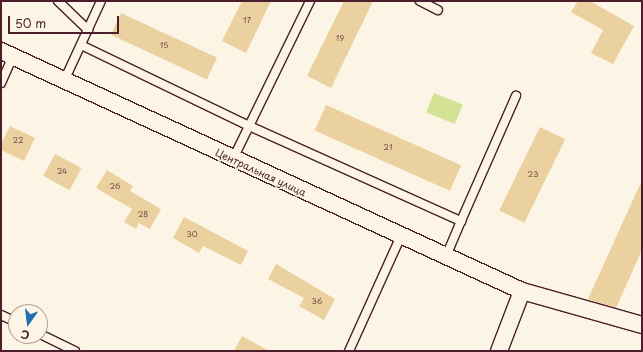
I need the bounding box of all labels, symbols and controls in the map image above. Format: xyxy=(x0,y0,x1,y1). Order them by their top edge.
scale bar xyxy=(10,8,121,34)
text: 50 m xyxy=(15,14,46,32)
house number: 17 xyxy=(243,16,251,26)
house number: 19 xyxy=(336,34,344,44)
house number: 15 xyxy=(160,41,168,51)
house number: 22 xyxy=(13,136,23,146)
house number: 21 xyxy=(383,143,393,153)
street label: Центральная улица xyxy=(214,146,308,198)
house number: 24 xyxy=(57,167,67,177)
house number: 23 xyxy=(528,170,538,180)
house number: 26 xyxy=(110,182,120,192)
house number: 28 xyxy=(138,210,148,220)
house number: 30 xyxy=(186,230,198,240)
house number: 36 xyxy=(312,297,322,307)
north arrow xyxy=(8,304,48,344)
text: С xyxy=(19,326,31,344)

